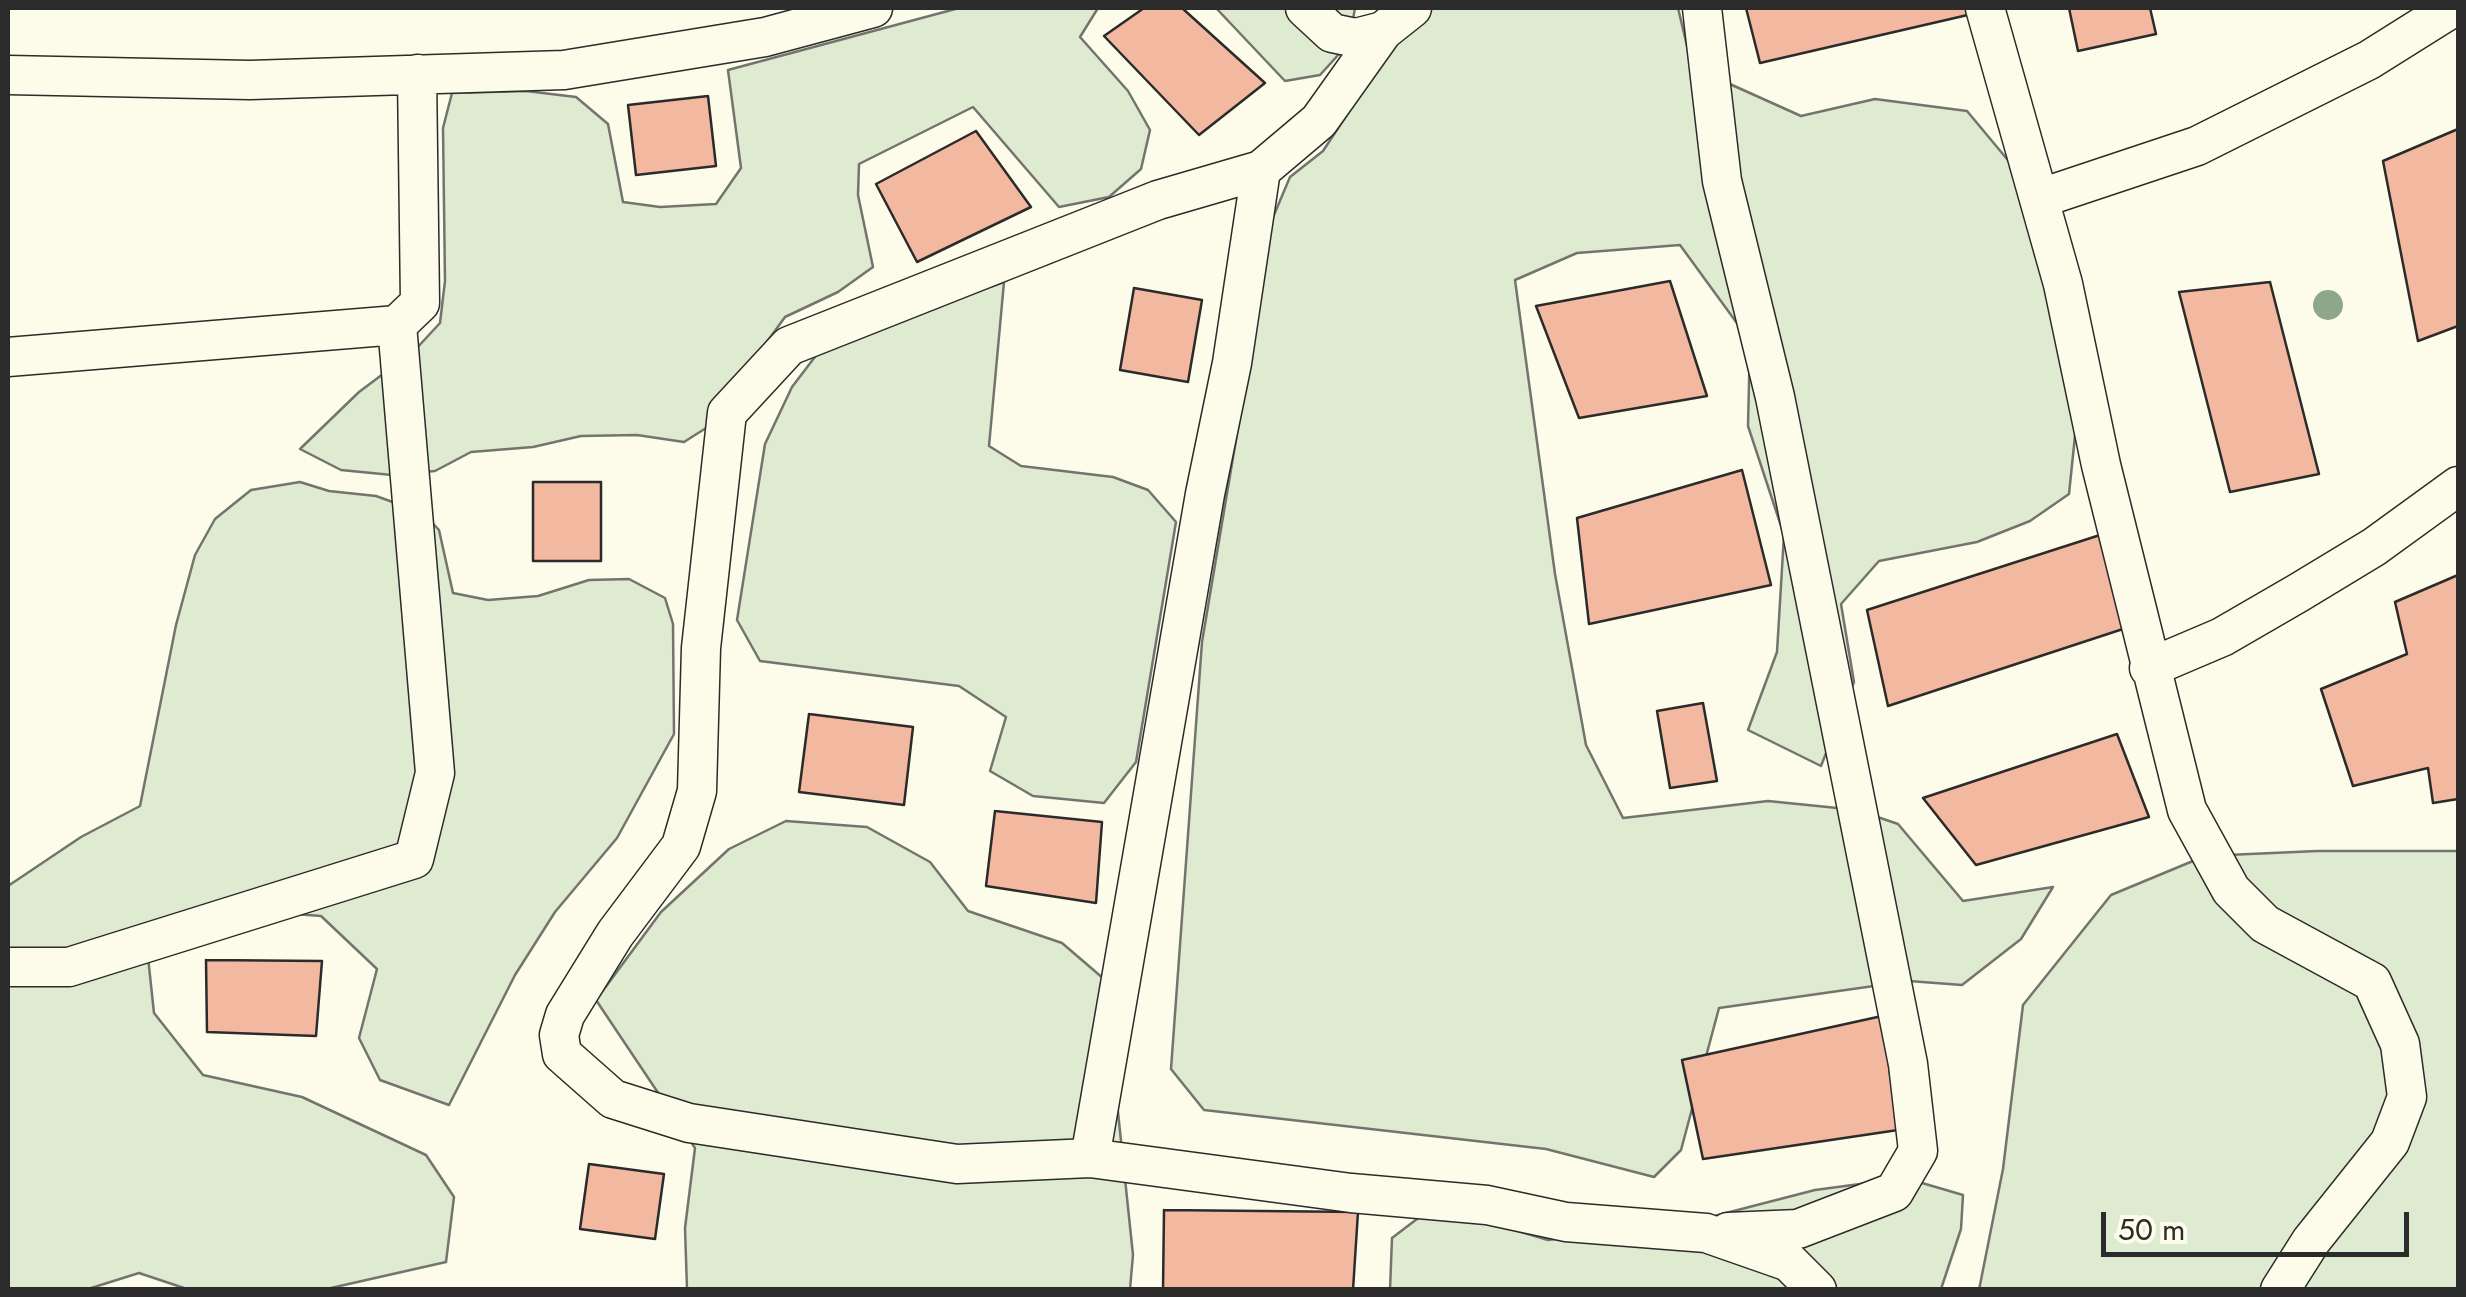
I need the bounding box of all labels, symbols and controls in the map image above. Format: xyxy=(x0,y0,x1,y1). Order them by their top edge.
scale bar xyxy=(2106,1192,2414,1254)
text: 50 m xyxy=(2118,1208,2185,1251)

